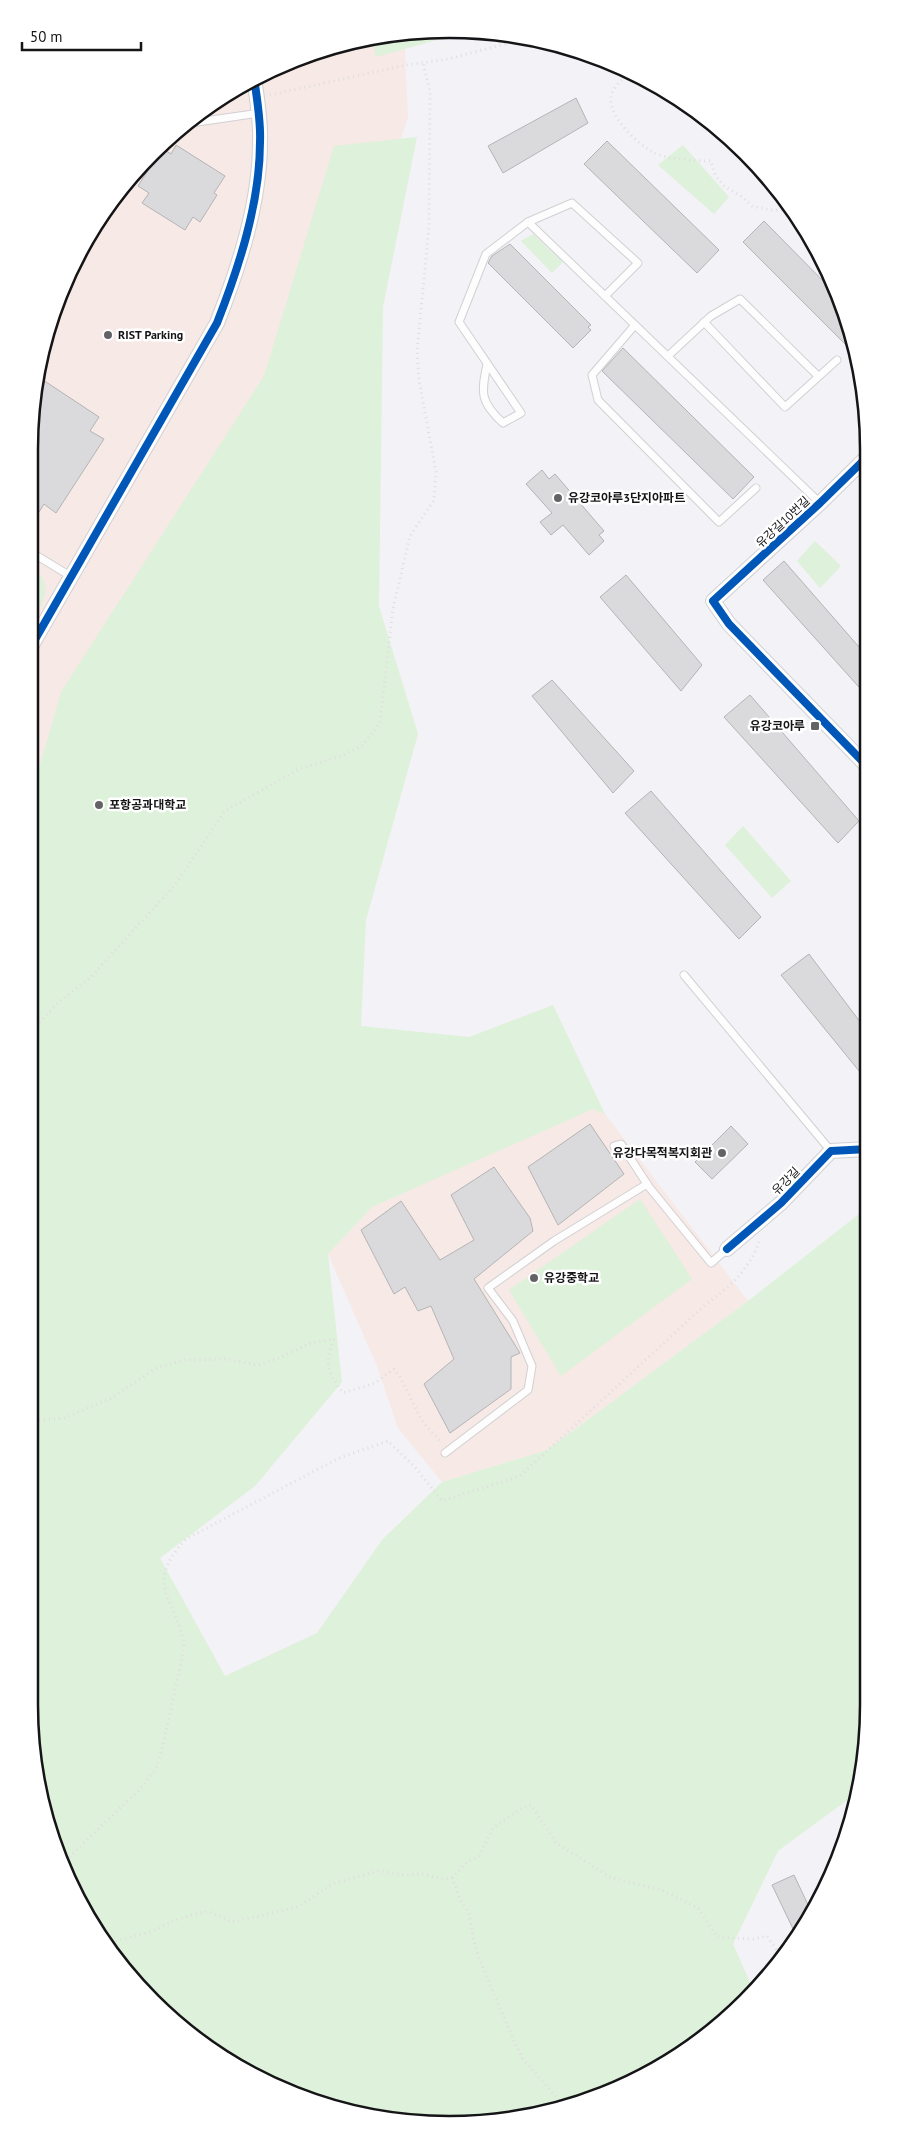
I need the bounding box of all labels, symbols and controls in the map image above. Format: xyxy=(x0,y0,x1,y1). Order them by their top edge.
scale bar xyxy=(22,20,141,52)
text: 50 m xyxy=(30,27,63,46)
place label: RIST Parking xyxy=(118,327,183,342)
marker: RIST Parking xyxy=(102,329,114,341)
place label: 유강코아루3단지아파트 xyxy=(568,490,685,505)
marker: 유강코아루3단지아파트 xyxy=(552,492,564,504)
street label: 유강길10번길 xyxy=(753,493,813,550)
place label: 유강코아루 xyxy=(750,718,805,733)
marker: 유강코아루 xyxy=(809,720,821,732)
place label: 포항공과대학교 xyxy=(109,797,186,812)
marker: 포항공과대학교 xyxy=(93,799,105,811)
place label: 유강다목적복지회관 xyxy=(613,1145,712,1160)
marker: 유강다목적복지회관 xyxy=(716,1147,728,1159)
street label: 유강길 xyxy=(769,1164,803,1198)
place label: 유강중학교 xyxy=(544,1270,599,1285)
marker: 유강중학교 xyxy=(528,1272,540,1284)

